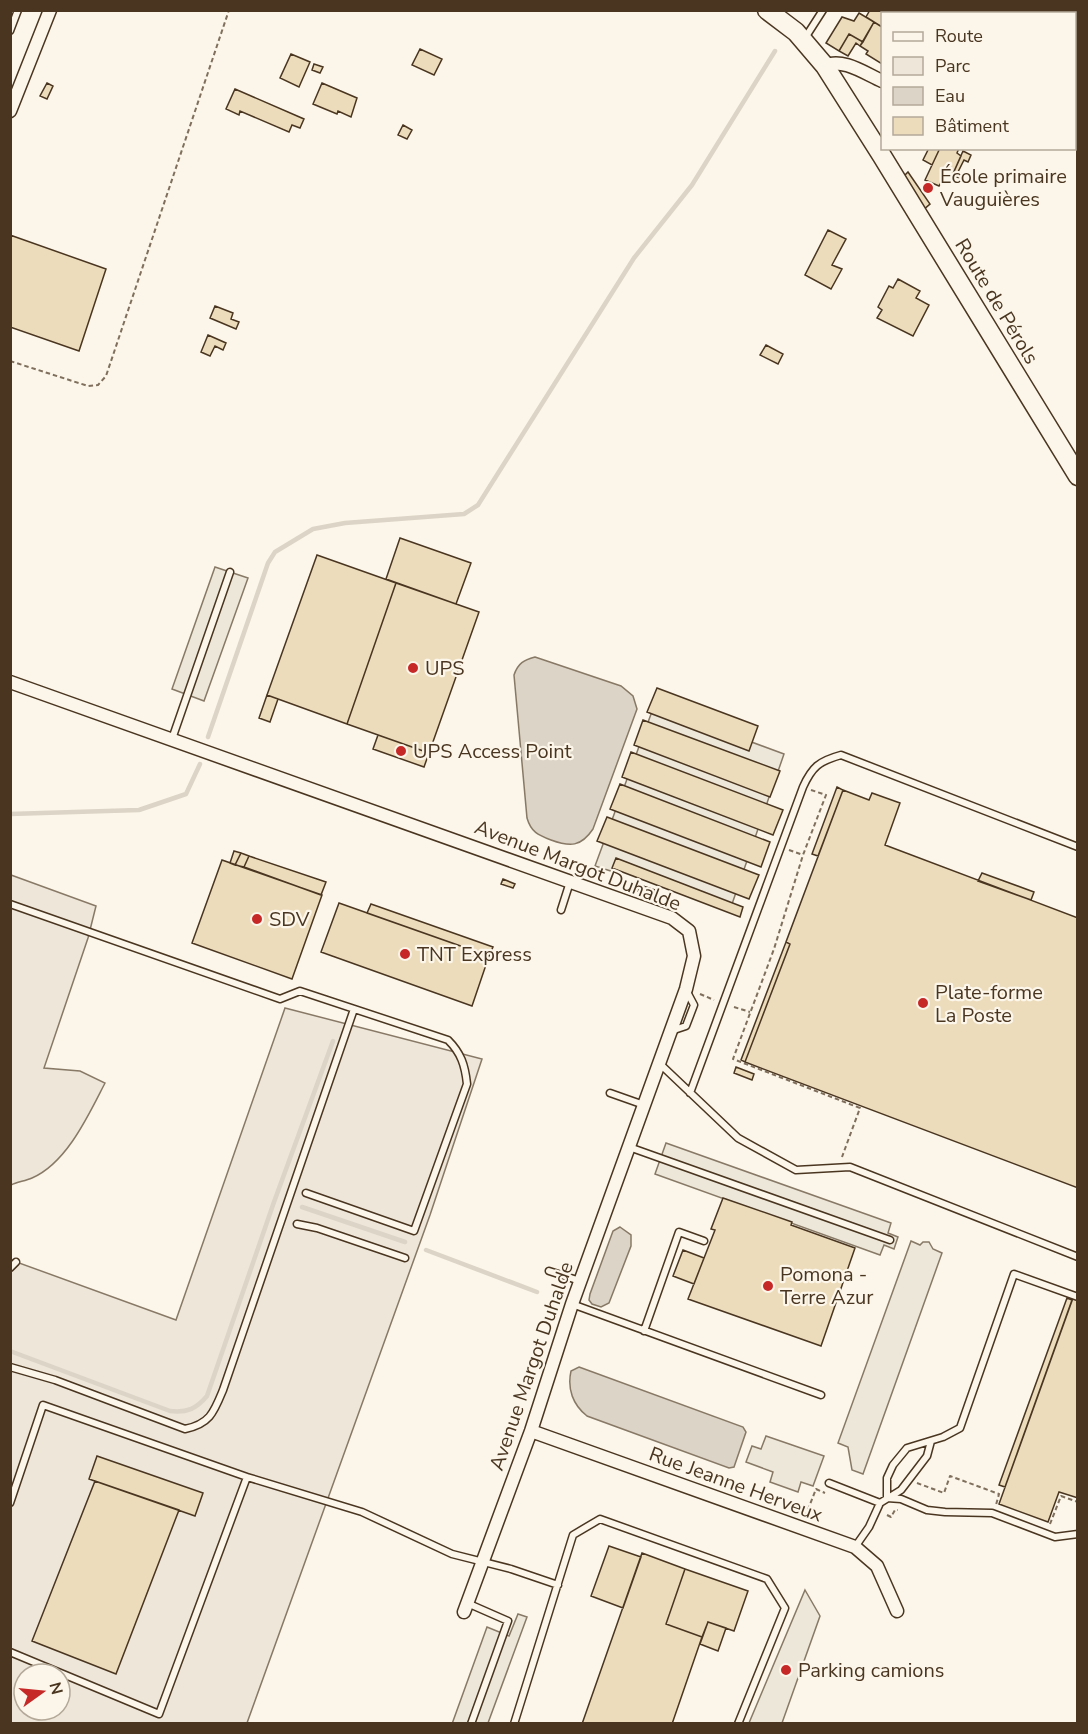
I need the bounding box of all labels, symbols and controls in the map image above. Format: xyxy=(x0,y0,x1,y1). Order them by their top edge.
legend xyxy=(881,12,1076,150)
text: Route xyxy=(935,24,983,48)
text: Parc xyxy=(935,54,970,78)
text: Eau xyxy=(935,84,965,108)
text: Bâtiment xyxy=(935,114,1009,138)
place label: École primaire Vauguières xyxy=(939,163,1067,213)
marker: École primaire Vauguières xyxy=(921,181,935,195)
street label: Route de Pérols xyxy=(948,233,1045,369)
place label: UPS xyxy=(425,655,465,682)
marker: UPS xyxy=(406,661,420,675)
place label: UPS Access Point xyxy=(413,738,573,765)
marker: UPS Access Point xyxy=(394,744,408,758)
street label: Avenue Margot Duhalde xyxy=(471,814,685,917)
place label: SDV xyxy=(269,906,310,933)
marker: SDV xyxy=(250,912,264,926)
place label: TNT Express xyxy=(417,941,532,968)
marker: TNT Express xyxy=(398,947,412,961)
place label: Plate-forme La Poste xyxy=(935,979,1043,1029)
marker: Plate-forme La Poste xyxy=(916,996,930,1010)
street label: Avenue Margot Duhalde xyxy=(483,1258,580,1474)
place label: Pomona - Terre Azur xyxy=(780,1261,873,1311)
marker: Pomona - Terre Azur xyxy=(761,1279,775,1293)
street label: Rue Jeanne Herveux xyxy=(645,1441,827,1529)
place label: Parking camions xyxy=(798,1657,944,1684)
north arrow xyxy=(12,1662,72,1722)
marker: Parking camions xyxy=(779,1663,793,1677)
text: N xyxy=(43,1680,68,1697)

